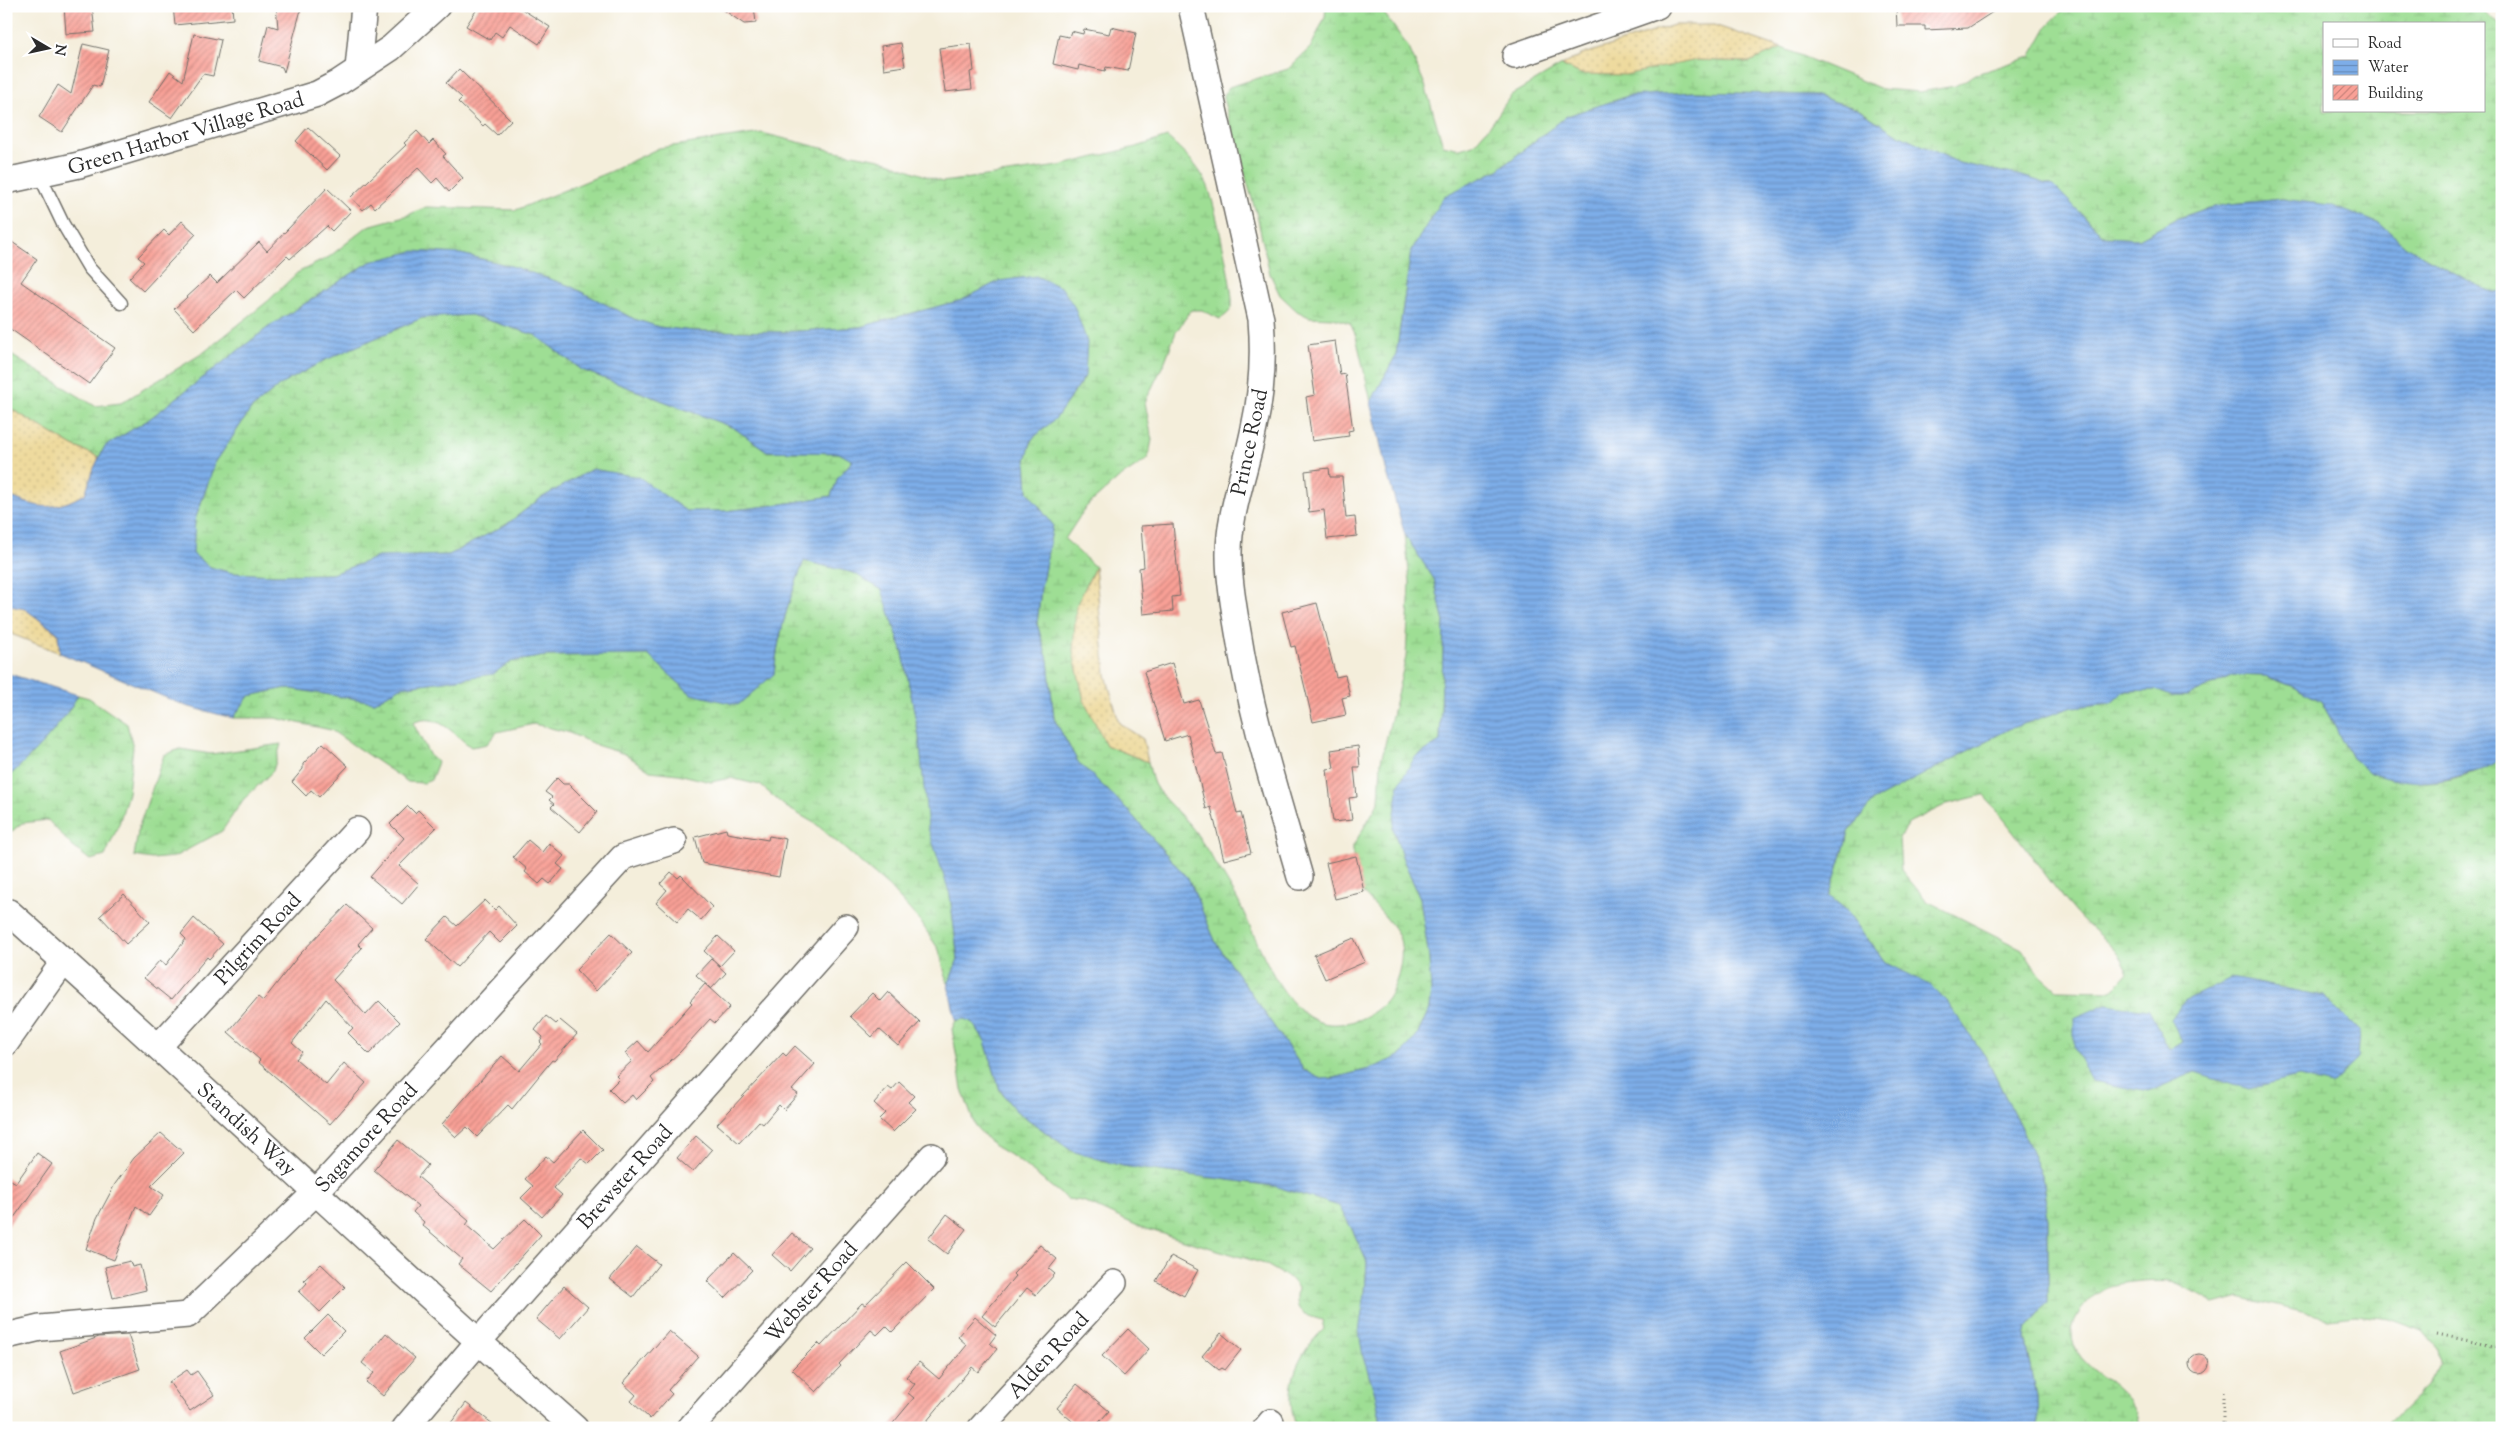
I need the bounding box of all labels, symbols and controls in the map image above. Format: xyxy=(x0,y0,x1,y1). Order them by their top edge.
north arrow xyxy=(22,22,72,72)
legend xyxy=(2323,22,2486,112)
text: Road xyxy=(2368,34,2402,55)
text: N xyxy=(48,43,70,57)
text: Water xyxy=(2368,58,2409,79)
text: Building xyxy=(2368,84,2423,105)
street label: Green Harbor Village Road xyxy=(65,86,308,184)
street label: Prince Road xyxy=(1225,386,1277,499)
street label: Pilgrim Road xyxy=(209,887,310,993)
street label: Standish Way xyxy=(189,1076,303,1185)
street label: Sagamore Road xyxy=(309,1077,426,1201)
street label: Brewster Road xyxy=(572,1119,681,1237)
street label: Webster Road xyxy=(759,1236,866,1351)
street label: Alden Road xyxy=(1002,1306,1097,1406)

